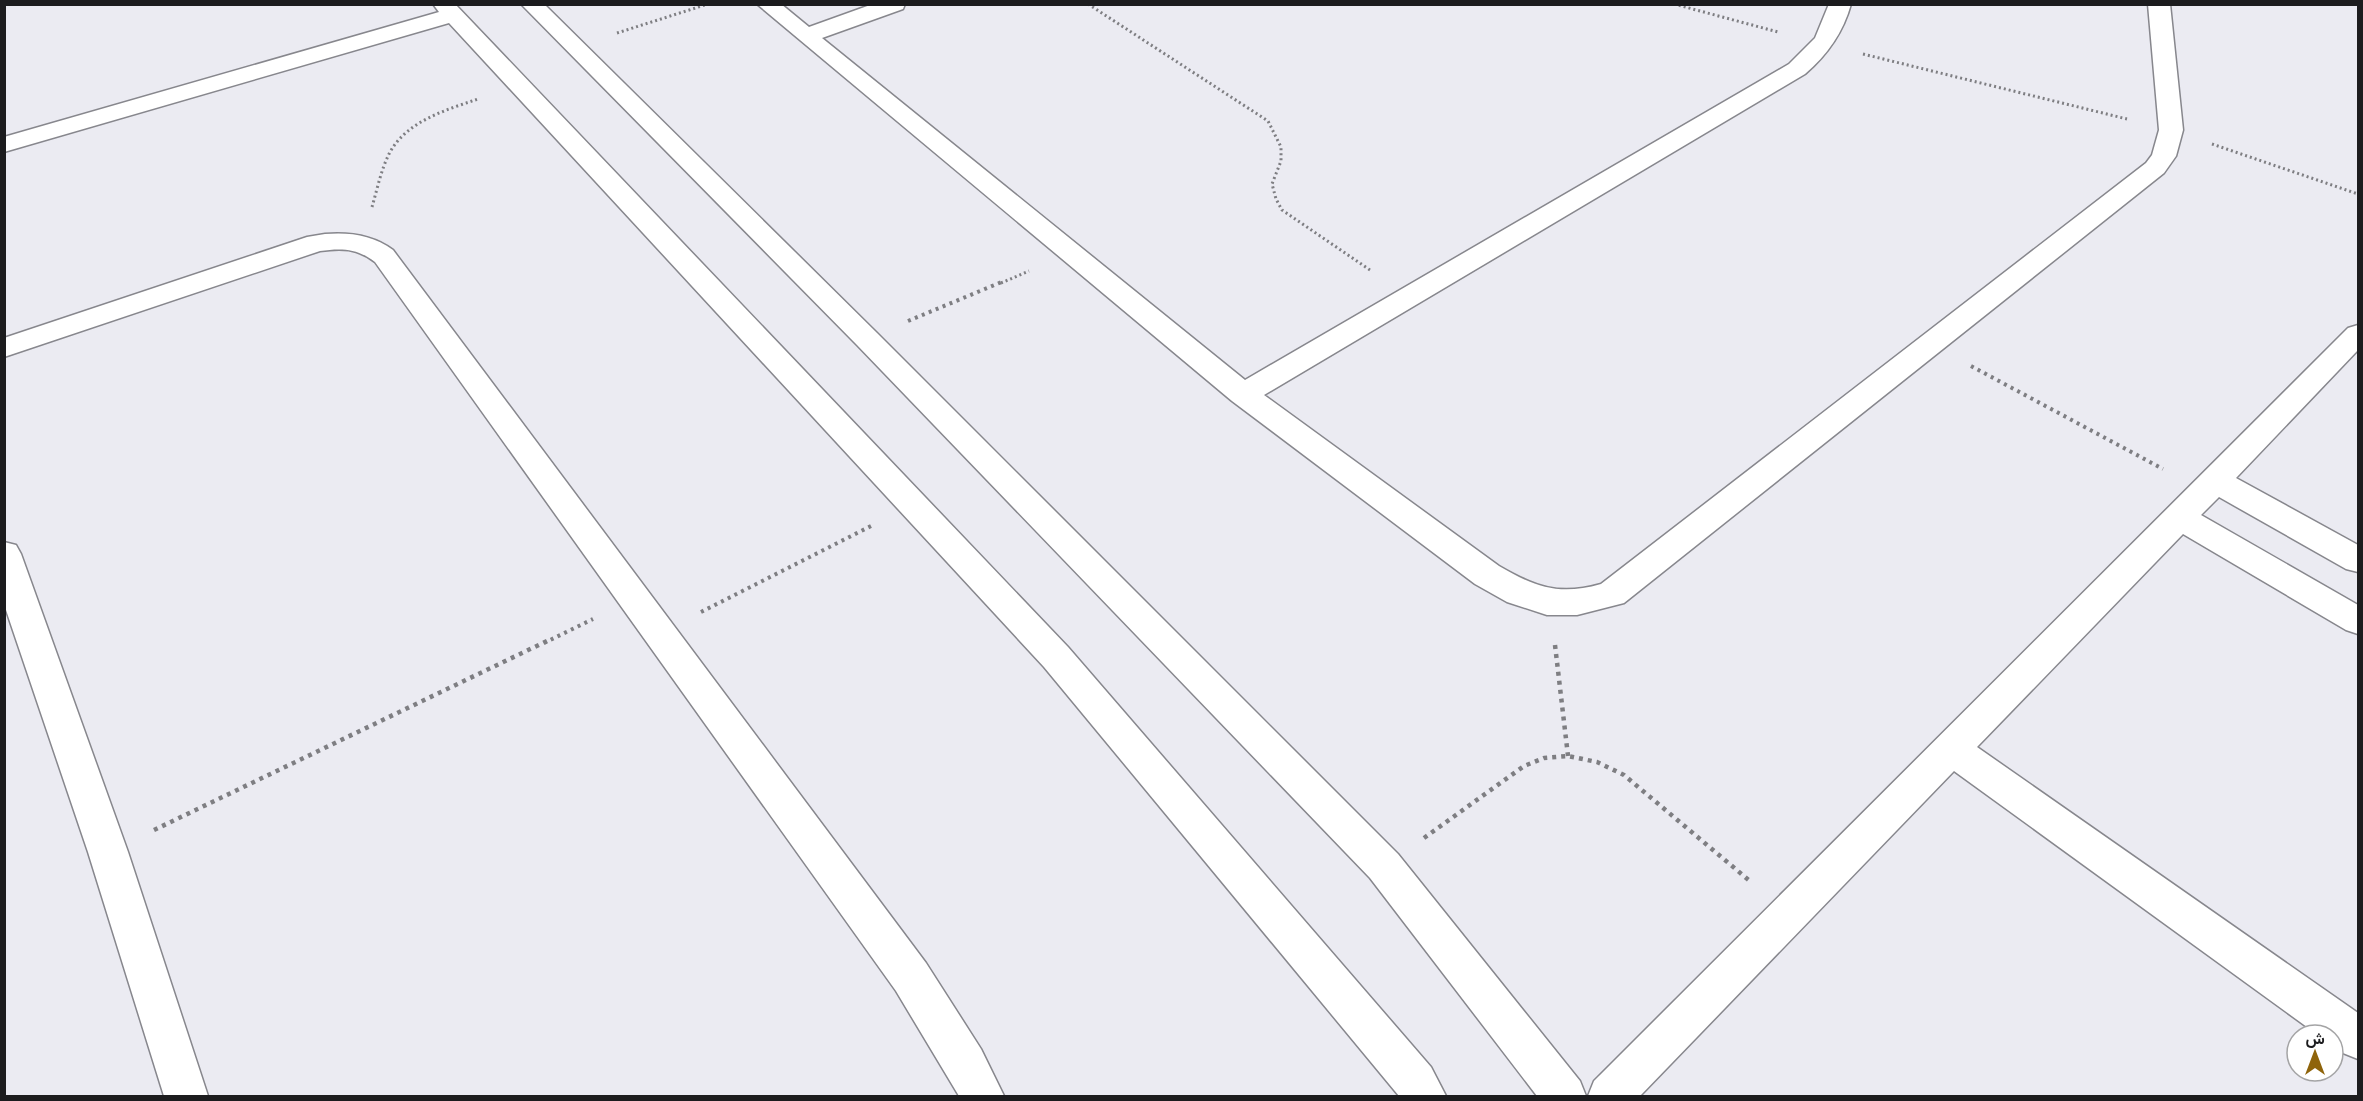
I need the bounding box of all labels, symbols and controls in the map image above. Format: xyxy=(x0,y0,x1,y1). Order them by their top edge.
north arrow xyxy=(2285,1023,2345,1083)
text: ش xyxy=(2305,1030,2325,1048)

